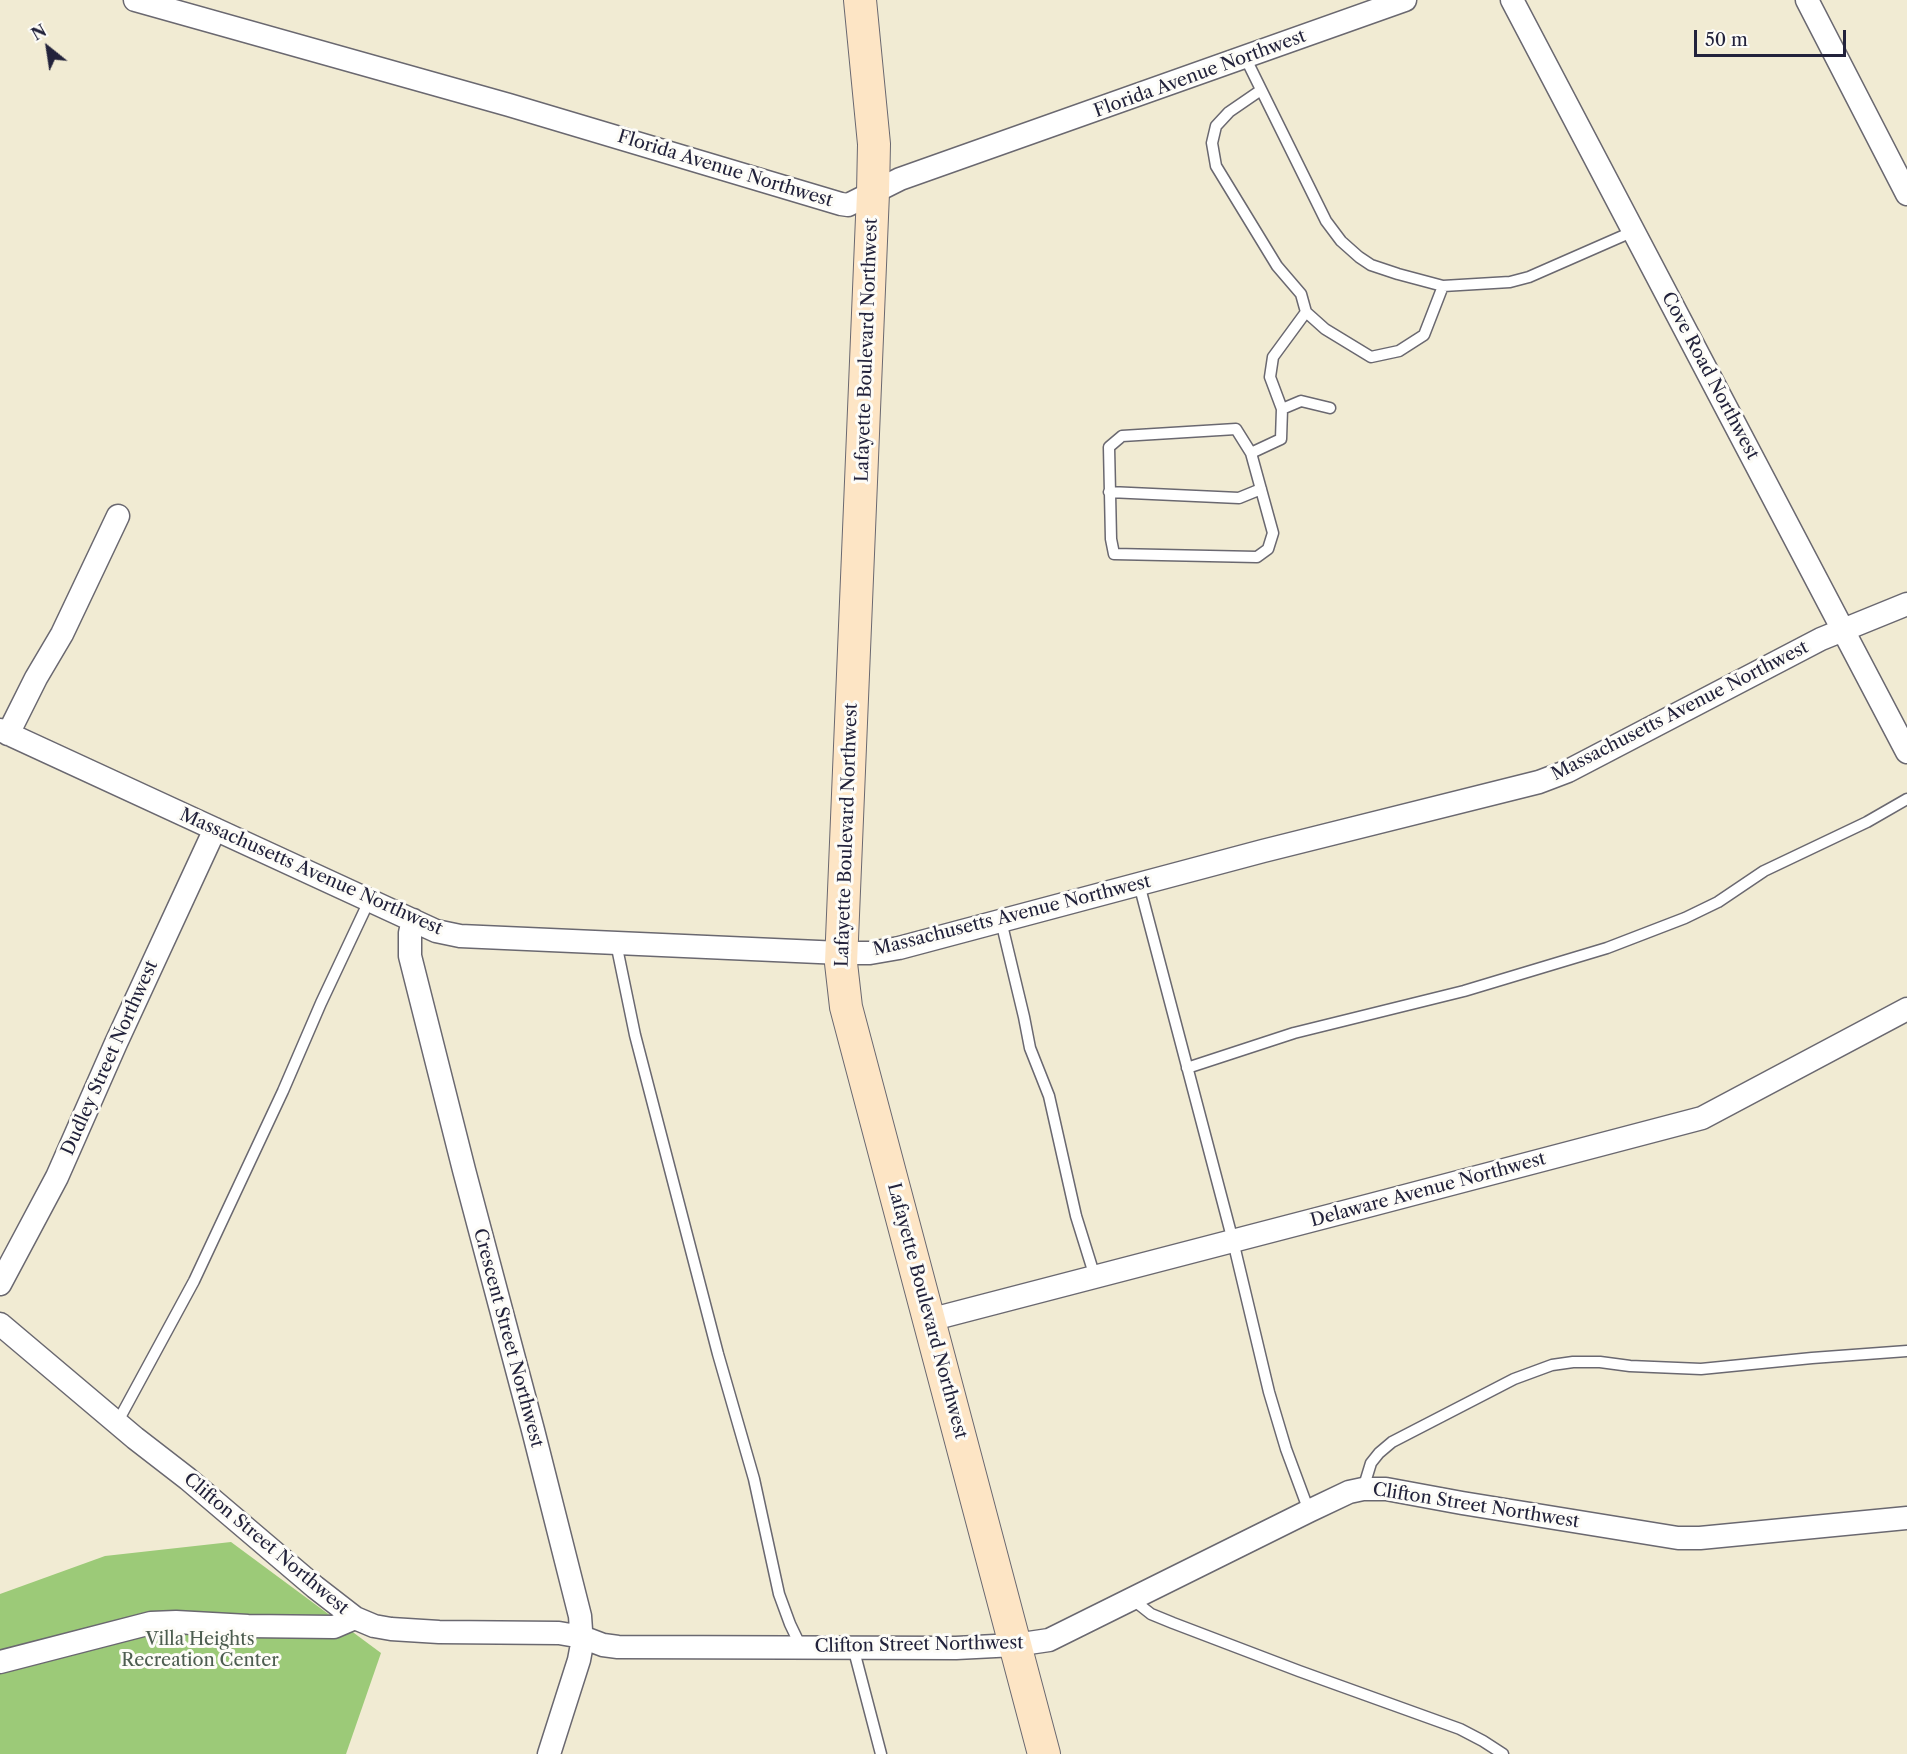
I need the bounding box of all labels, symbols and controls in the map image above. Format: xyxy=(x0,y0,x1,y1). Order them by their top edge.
north arrow xyxy=(18,18,78,78)
scale bar xyxy=(1697,18,1848,56)
text: N xyxy=(28,20,50,45)
street label: Florida Avenue Northwest xyxy=(1091,26,1309,122)
text: 50 m xyxy=(1705,29,1748,51)
street label: Florida Avenue Northwest xyxy=(615,126,835,212)
street label: Lafayette Boulevard Northwest xyxy=(852,218,882,482)
street label: Cove Road Northwest xyxy=(1657,289,1763,463)
street label: Massachusetts Avenue Northwest xyxy=(1548,637,1812,785)
street label: Lafayette Boulevard Northwest xyxy=(832,703,862,967)
street label: Massachusetts Avenue Northwest xyxy=(176,804,446,940)
street label: Massachusetts Avenue Northwest xyxy=(871,871,1153,961)
street label: Dudley Street Northwest xyxy=(57,957,163,1159)
street label: Delaware Avenue Northwest xyxy=(1308,1148,1548,1232)
street label: Lafayette Boulevard Northwest xyxy=(882,1181,972,1441)
street label: Crescent Street Northwest xyxy=(468,1226,548,1450)
street label: Clifton Street Northwest xyxy=(179,1469,353,1619)
street label: Clifton Street Northwest xyxy=(1371,1479,1581,1533)
park label: Villa Heights Recreation Center xyxy=(121,1629,279,1672)
street label: Clifton Street Northwest xyxy=(814,1632,1024,1658)

